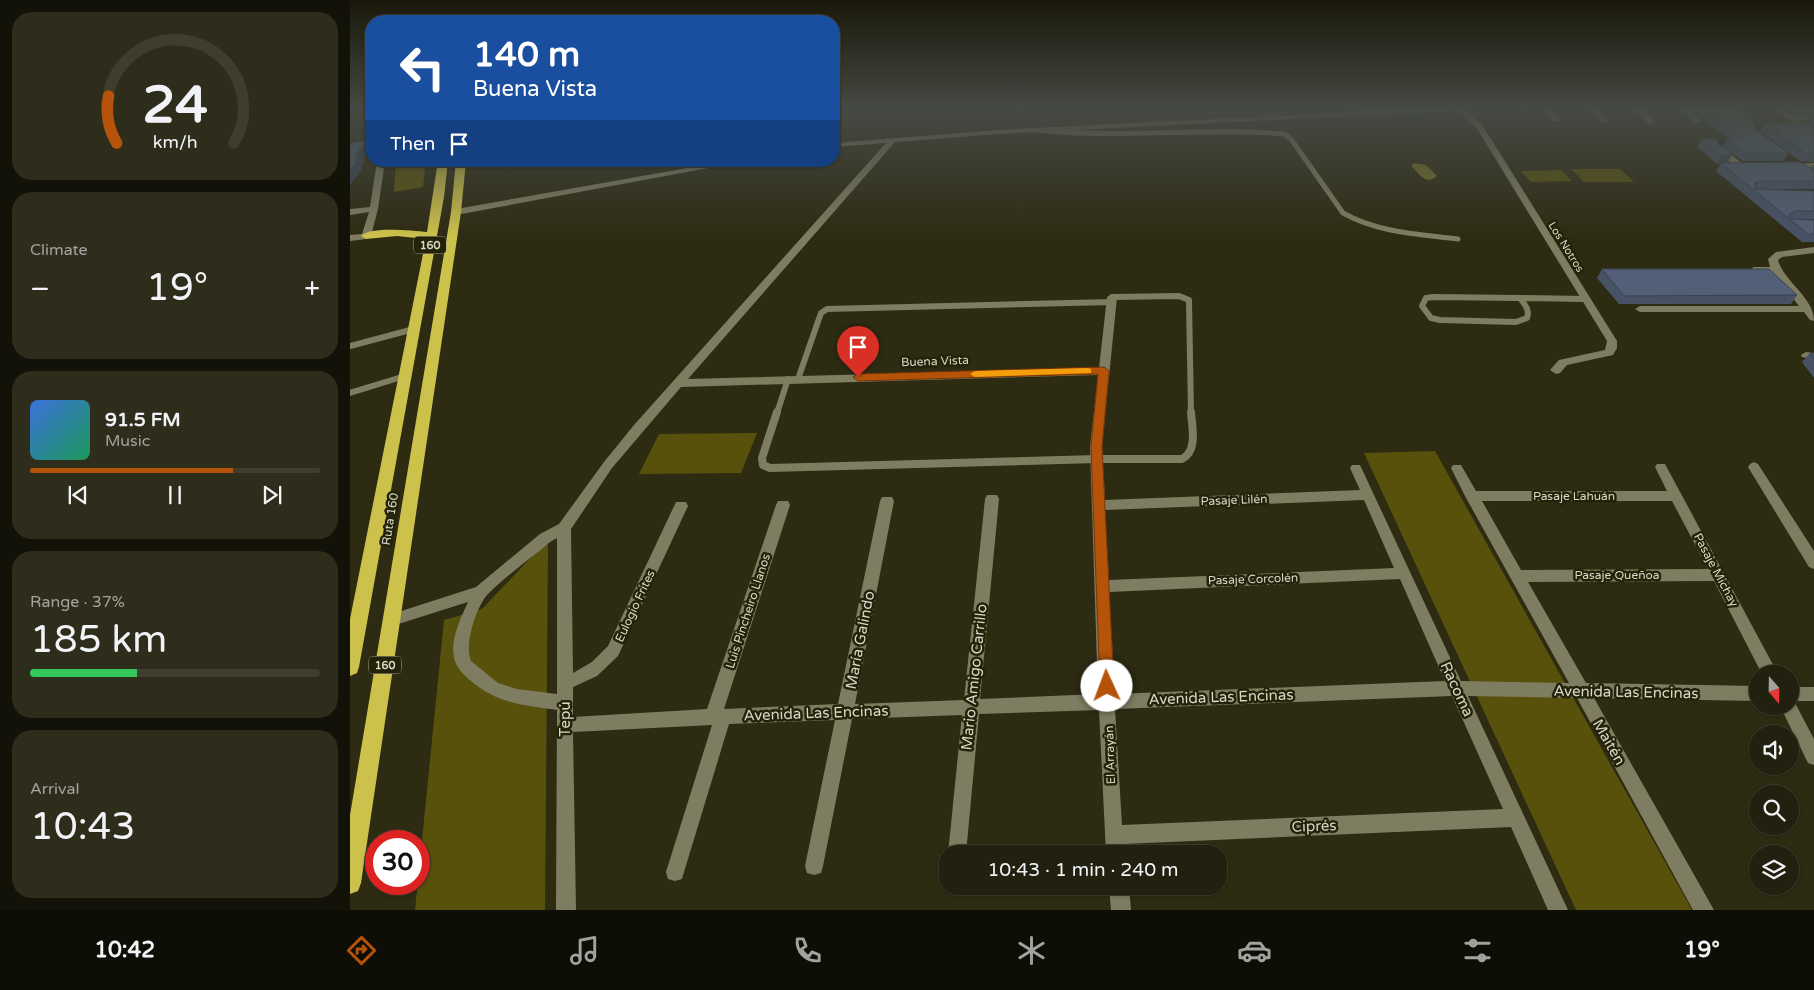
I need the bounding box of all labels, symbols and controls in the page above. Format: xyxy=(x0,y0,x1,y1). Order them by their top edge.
text: 140 m xyxy=(473,34,580,76)
icon: left xyxy=(390,35,455,100)
text: 24 xyxy=(142,74,208,137)
text: Buena Vista xyxy=(473,76,597,102)
icon: arrive xyxy=(445,130,473,158)
text: km/h xyxy=(153,132,197,153)
text: Then xyxy=(390,133,435,155)
street label: Los Notros xyxy=(1545,220,1587,274)
road number: 160 xyxy=(414,236,446,254)
text: Climate xyxy=(30,240,88,260)
text: 19° xyxy=(146,265,208,311)
text: − xyxy=(30,272,50,306)
text: + xyxy=(304,272,320,306)
pin xyxy=(837,326,879,377)
icon: arrive xyxy=(844,333,872,361)
street label: Buena Vista xyxy=(901,353,969,369)
text: 91.5 FM xyxy=(105,409,181,431)
text: Music xyxy=(105,431,150,451)
icon: previous xyxy=(64,481,92,509)
icon: pause xyxy=(161,481,189,509)
icon: next xyxy=(258,481,286,509)
street label: Pasaje Lahuán xyxy=(1533,489,1615,503)
street label: Ruta 160 xyxy=(379,491,401,546)
street label: Pasaje Lilén xyxy=(1200,492,1268,508)
street label: Pasaje Michay xyxy=(1691,531,1741,610)
street label: Luis Pincheiro Llanos xyxy=(723,552,773,670)
street label: Eulogio Frites xyxy=(612,568,658,644)
street label: Pasaje Queñoa xyxy=(1574,568,1660,582)
street label: Pasaje Corcolén xyxy=(1208,570,1298,588)
street label: María Galindo xyxy=(842,589,878,691)
text: Range · 37% xyxy=(30,592,125,612)
street label: Mario Amigo Carrillo xyxy=(957,603,991,751)
text: 185 km xyxy=(30,617,167,663)
road number: 160 xyxy=(369,656,401,674)
position arrow xyxy=(1080,659,1132,711)
street label: Racoma xyxy=(1437,659,1477,719)
north arrow xyxy=(1749,665,1799,715)
map controls xyxy=(1749,665,1799,895)
street label: Avenida Las Encinas xyxy=(1553,682,1699,702)
street label: Avenida Las Encinas xyxy=(1148,685,1294,709)
street label: Tepú xyxy=(556,701,574,737)
street label: Avenida Las Encinas xyxy=(743,701,889,725)
street label: Maitén xyxy=(1589,716,1629,768)
street label: El Arrayán xyxy=(1102,725,1118,785)
button: sound xyxy=(1749,725,1799,775)
text: Arrival xyxy=(30,779,79,799)
button: search xyxy=(1749,785,1799,835)
text: 10:43 xyxy=(30,804,135,850)
street label: Ciprés xyxy=(1291,816,1337,836)
speed limit sign: 30 xyxy=(365,830,430,895)
button: layers xyxy=(1749,845,1799,895)
text: 10:43 · 1 min · 240 m xyxy=(987,859,1179,881)
icon: directions xyxy=(344,933,379,968)
icon: music xyxy=(567,933,602,968)
icon: phone xyxy=(790,933,825,968)
icon: climate xyxy=(1014,933,1049,968)
icon: car xyxy=(1237,933,1272,968)
icon: filters xyxy=(1460,933,1495,968)
text: 10:42 xyxy=(94,937,155,963)
text: 19° xyxy=(1684,937,1720,963)

